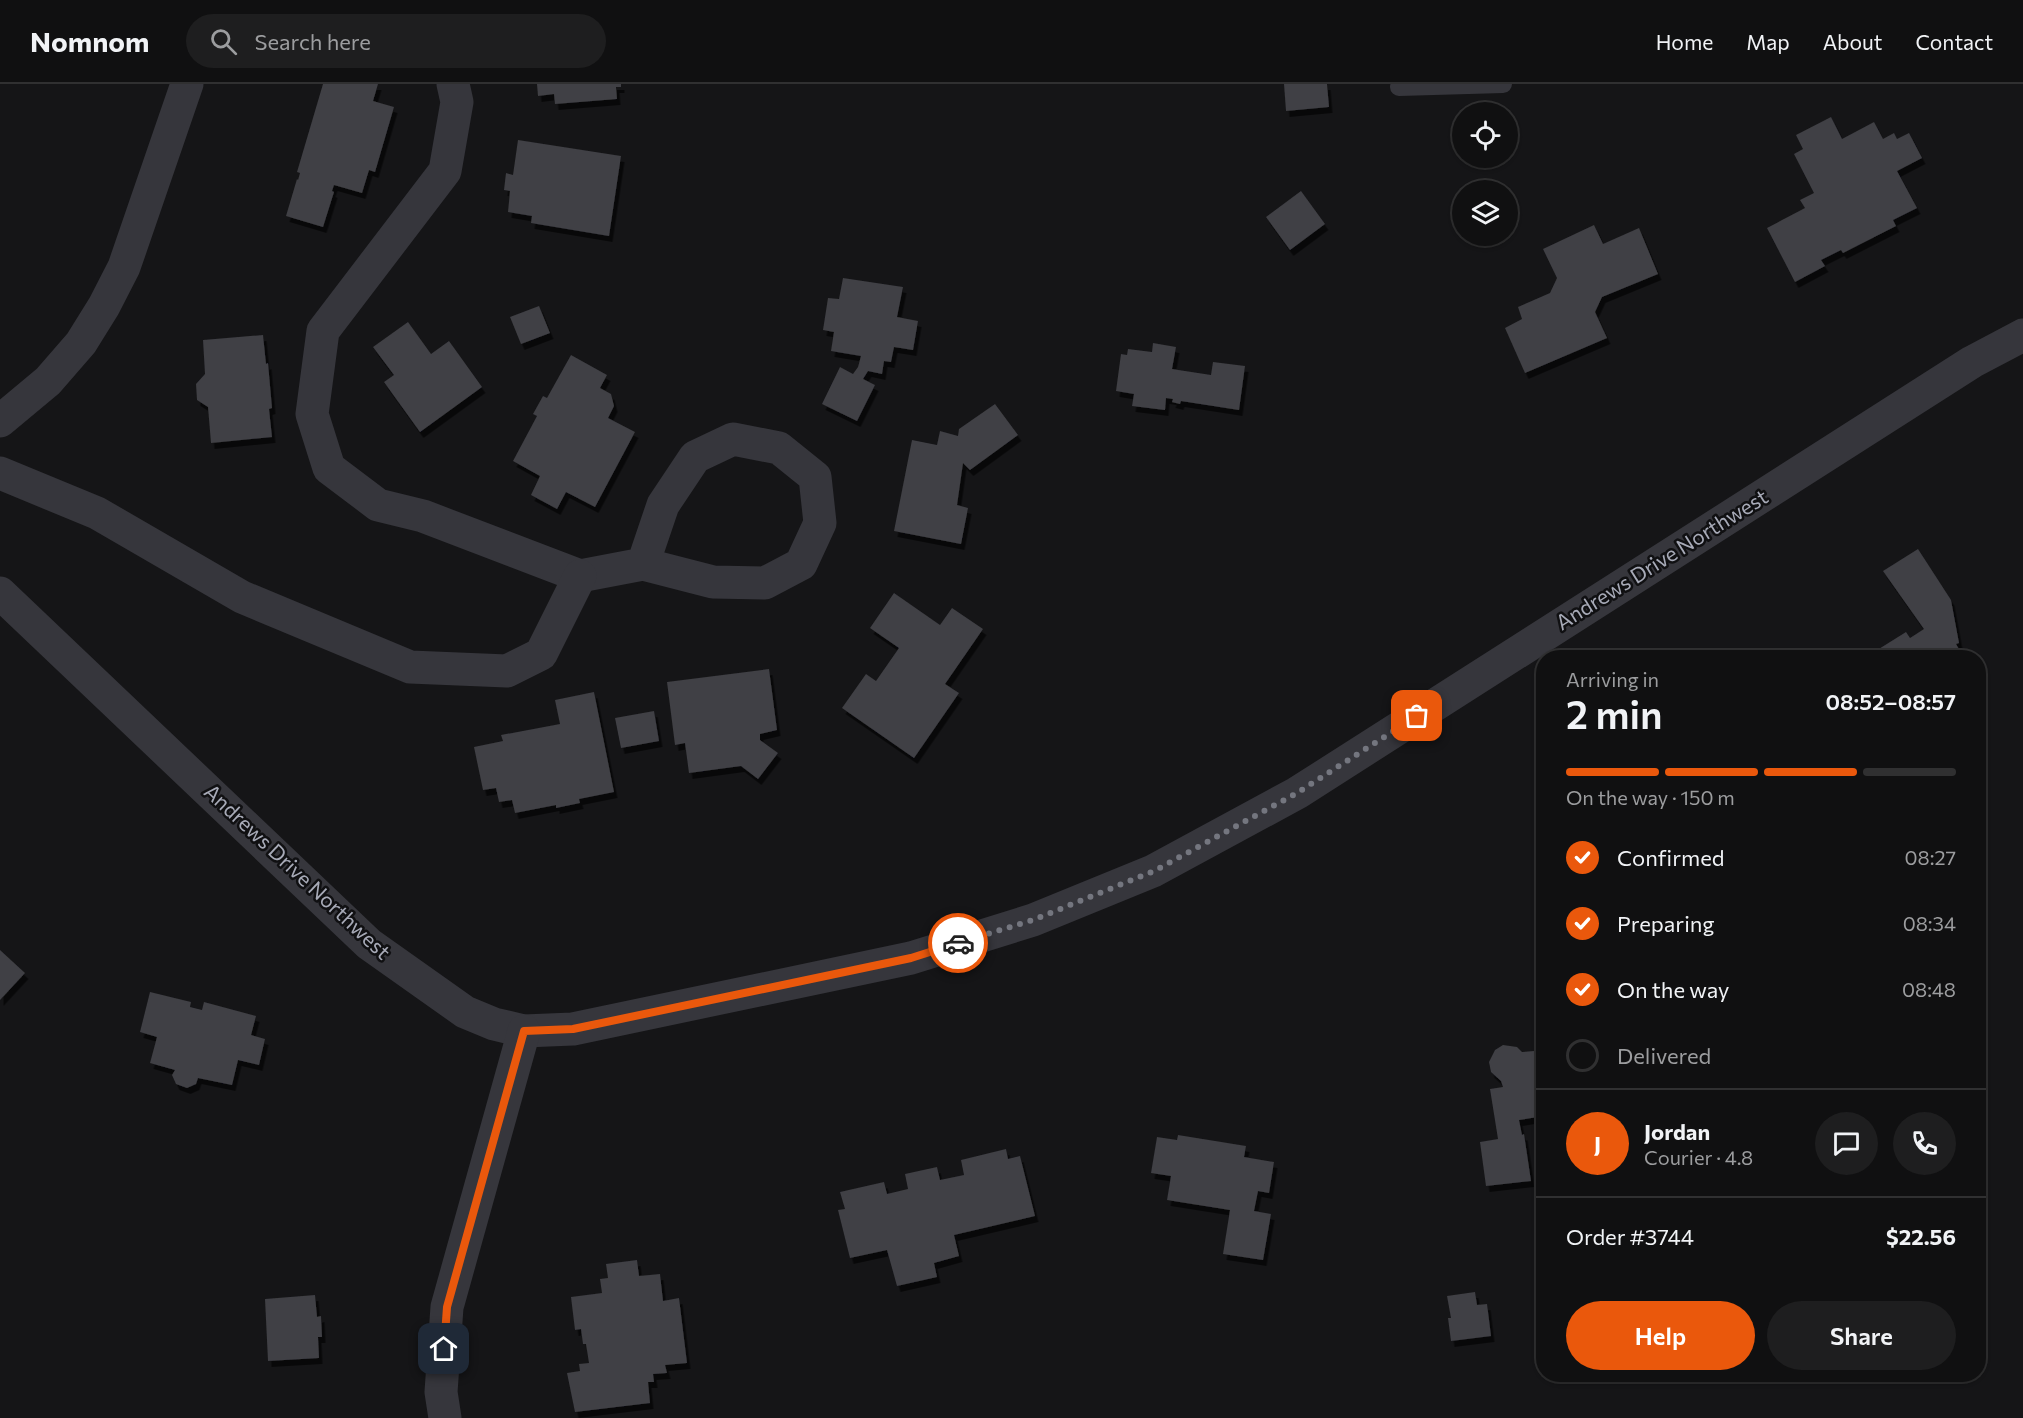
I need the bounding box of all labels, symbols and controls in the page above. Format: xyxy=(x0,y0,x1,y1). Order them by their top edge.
search box xyxy=(186,14,606,68)
text: Nomnom xyxy=(30,24,150,58)
icon: search xyxy=(207,25,240,58)
text: Search here xyxy=(255,28,371,55)
text: Home xyxy=(1656,29,1713,54)
text: Map xyxy=(1746,29,1790,54)
text: About xyxy=(1823,29,1882,54)
text: Contact xyxy=(1915,29,1993,54)
map controls xyxy=(1452,102,1518,246)
button: locate xyxy=(1452,102,1518,168)
button: layers xyxy=(1452,180,1518,246)
street label: Andrews Drive Northwest xyxy=(1551,483,1772,634)
text: Arriving in xyxy=(1566,667,1659,691)
text: 08:52–08:57 xyxy=(1825,688,1956,715)
text: 2 min xyxy=(1566,689,1663,737)
pin xyxy=(1391,690,1442,741)
icon: bag xyxy=(1400,699,1433,732)
street label: Andrews Drive Northwest xyxy=(200,778,396,964)
text: On the way · 150 m xyxy=(1566,785,1735,809)
icon: check xyxy=(1566,841,1599,874)
text: Confirmed xyxy=(1617,844,1724,871)
text: 08:27 xyxy=(1904,845,1956,869)
icon: check xyxy=(1566,907,1599,940)
text: Preparing xyxy=(1617,910,1714,937)
text: 08:34 xyxy=(1903,911,1956,935)
courier xyxy=(928,913,988,973)
icon: car xyxy=(942,927,975,960)
icon: check xyxy=(1566,973,1599,1006)
text: On the way xyxy=(1617,976,1729,1003)
text: 08:48 xyxy=(1902,977,1956,1001)
text: Delivered xyxy=(1617,1042,1711,1069)
button: chat xyxy=(1815,1112,1878,1175)
button: phone xyxy=(1893,1112,1956,1175)
text: Jordan xyxy=(1644,1118,1710,1145)
text: J xyxy=(1594,1130,1601,1157)
text: Courier · 4.8 xyxy=(1644,1145,1753,1169)
text: Order #3744 xyxy=(1566,1223,1694,1250)
text: $22.56 xyxy=(1886,1223,1956,1250)
button: Help xyxy=(1566,1301,1755,1370)
button: Share xyxy=(1767,1301,1956,1370)
pin xyxy=(418,1323,469,1374)
icon: home xyxy=(427,1332,460,1365)

